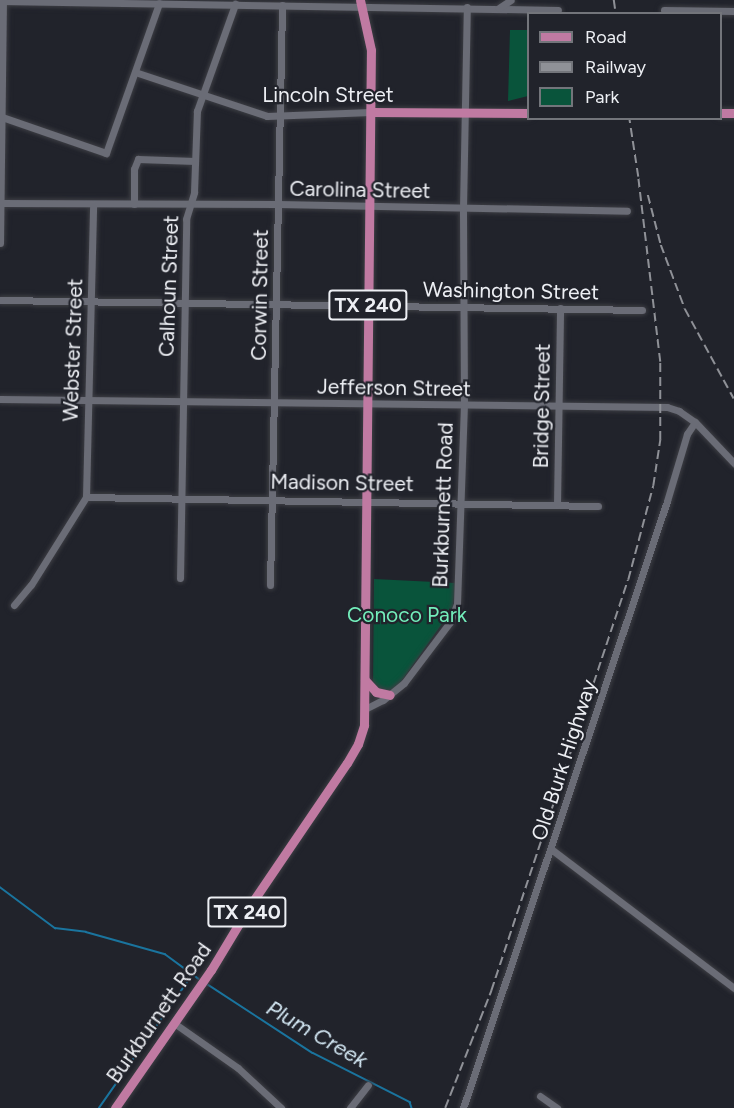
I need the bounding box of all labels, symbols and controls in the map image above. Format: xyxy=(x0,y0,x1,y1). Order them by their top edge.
legend xyxy=(527,12,722,120)
text: Road xyxy=(585,26,626,48)
text: Railway xyxy=(585,56,646,78)
street label: Lincoln Street xyxy=(262,82,394,108)
text: Park xyxy=(585,86,619,108)
street label: Carolina Street xyxy=(289,176,431,204)
street label: Calhoun Street xyxy=(154,215,184,357)
street label: Corwin Street xyxy=(246,229,274,361)
street label: Washington Street xyxy=(423,277,599,305)
street label: Webster Street xyxy=(58,278,88,422)
road number: TX 240 xyxy=(328,288,409,322)
street label: Bridge Street xyxy=(528,343,556,469)
street label: Jefferson Street xyxy=(317,374,471,402)
street label: Burkburnett Road xyxy=(428,422,458,588)
street label: Madison Street xyxy=(270,469,414,497)
park label: Conoco Park xyxy=(347,602,467,628)
street label: Old Burk Highway xyxy=(526,676,602,844)
road number: TX 240 xyxy=(206,895,288,929)
street label: Burkburnett Road xyxy=(101,938,217,1088)
water label: Plum Creek xyxy=(262,995,372,1073)

